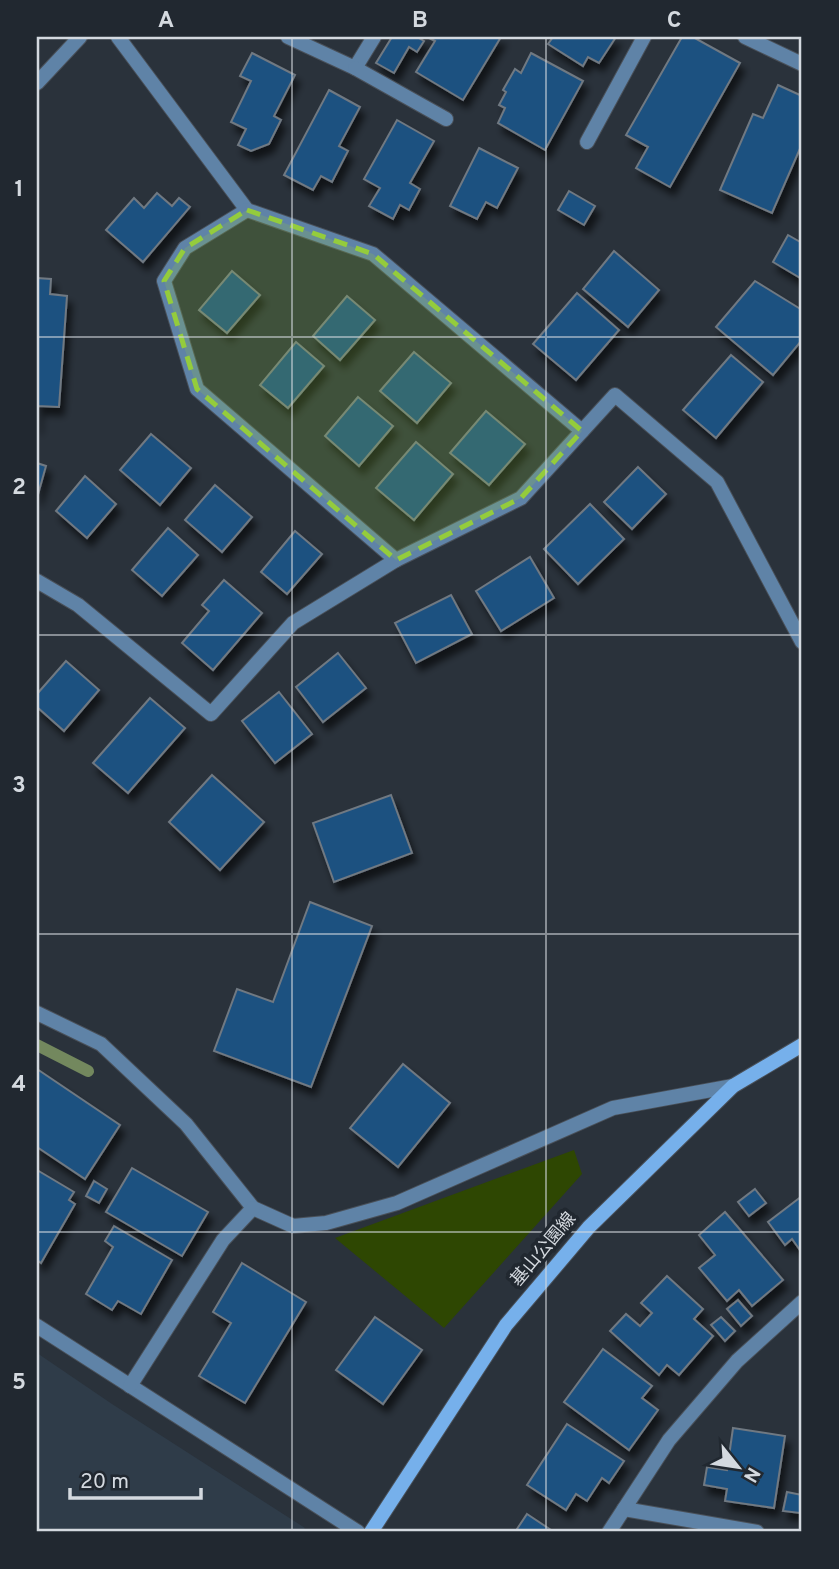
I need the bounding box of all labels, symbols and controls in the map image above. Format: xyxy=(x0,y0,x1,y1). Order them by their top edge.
text: A xyxy=(158,7,174,36)
text: B xyxy=(412,7,428,36)
text: C xyxy=(667,7,681,36)
text: 1 xyxy=(14,176,24,205)
text: 2 xyxy=(12,474,26,503)
text: 3 xyxy=(12,772,26,801)
text: 4 xyxy=(12,1071,26,1100)
street label: 基山公園線 xyxy=(506,1208,582,1292)
text: 5 xyxy=(12,1369,26,1398)
north arrow xyxy=(702,1432,772,1502)
scale bar xyxy=(70,1457,201,1501)
text: N xyxy=(737,1463,765,1486)
text: 20 m xyxy=(80,1469,129,1496)

